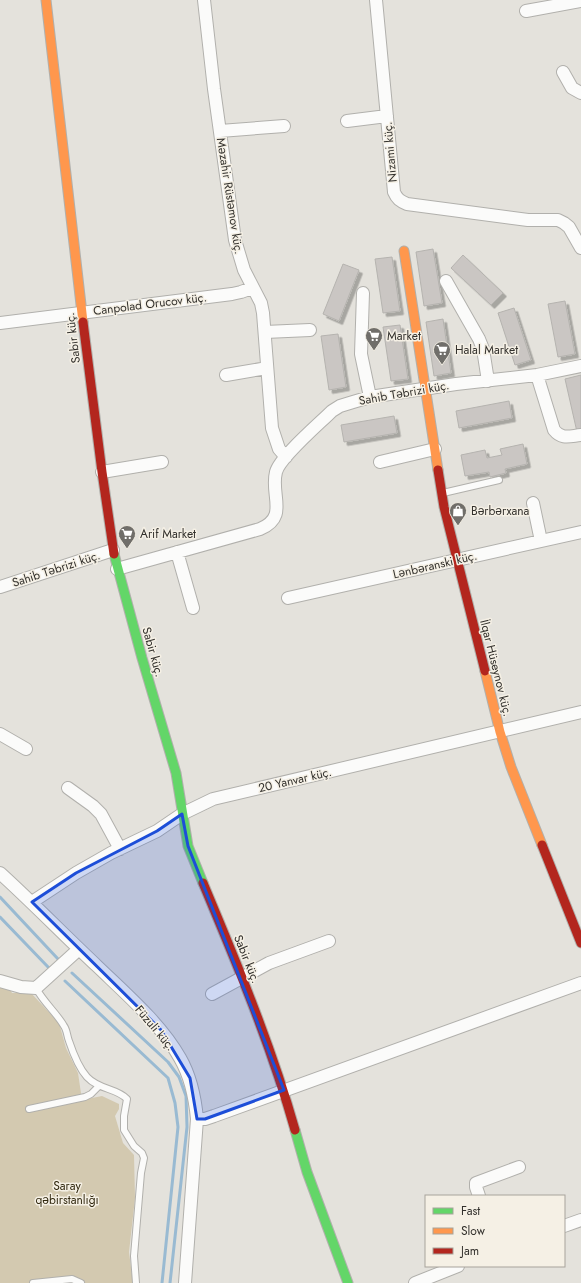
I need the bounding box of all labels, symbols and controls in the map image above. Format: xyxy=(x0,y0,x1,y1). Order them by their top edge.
street label: Nizami küç. xyxy=(378,121,402,183)
street label: Məzahir Rüstəmov küç. xyxy=(212,136,248,256)
street label: Canpolad Orucov küç. xyxy=(92,288,208,320)
street label: Sabir küç. xyxy=(61,312,85,364)
supermarket icon: Market xyxy=(364,326,384,351)
place label: Market xyxy=(387,327,421,345)
supermarket icon: Halal Market xyxy=(432,340,452,365)
place label: Halal Market xyxy=(455,341,518,359)
street label: Sahib Təbrizi küç. xyxy=(357,376,451,410)
shop icon: Bərbərxana xyxy=(448,501,468,526)
place label: Bərbərxana xyxy=(471,502,530,520)
supermarket icon: Arif Market xyxy=(117,524,137,549)
place label: Arif Market xyxy=(140,525,196,543)
street label: Sahib Təbrizi küç. xyxy=(10,546,102,592)
street label: Lənbəranski küç. xyxy=(391,547,479,583)
street label: İlqar Hüseynov küç. xyxy=(475,618,517,718)
street label: Sabir küç. xyxy=(137,625,169,679)
street label: 20 Yanvar küç. xyxy=(257,763,333,797)
street label: Sabir küç. xyxy=(229,932,265,986)
street label: Füzuli küç. xyxy=(131,1001,179,1055)
park label: Saray qəbirstanlığı xyxy=(35,1177,99,1209)
legend xyxy=(425,1195,565,1267)
text: Fast xyxy=(461,1202,480,1220)
text: Slow xyxy=(461,1222,486,1240)
text: Jam xyxy=(459,1242,479,1260)

